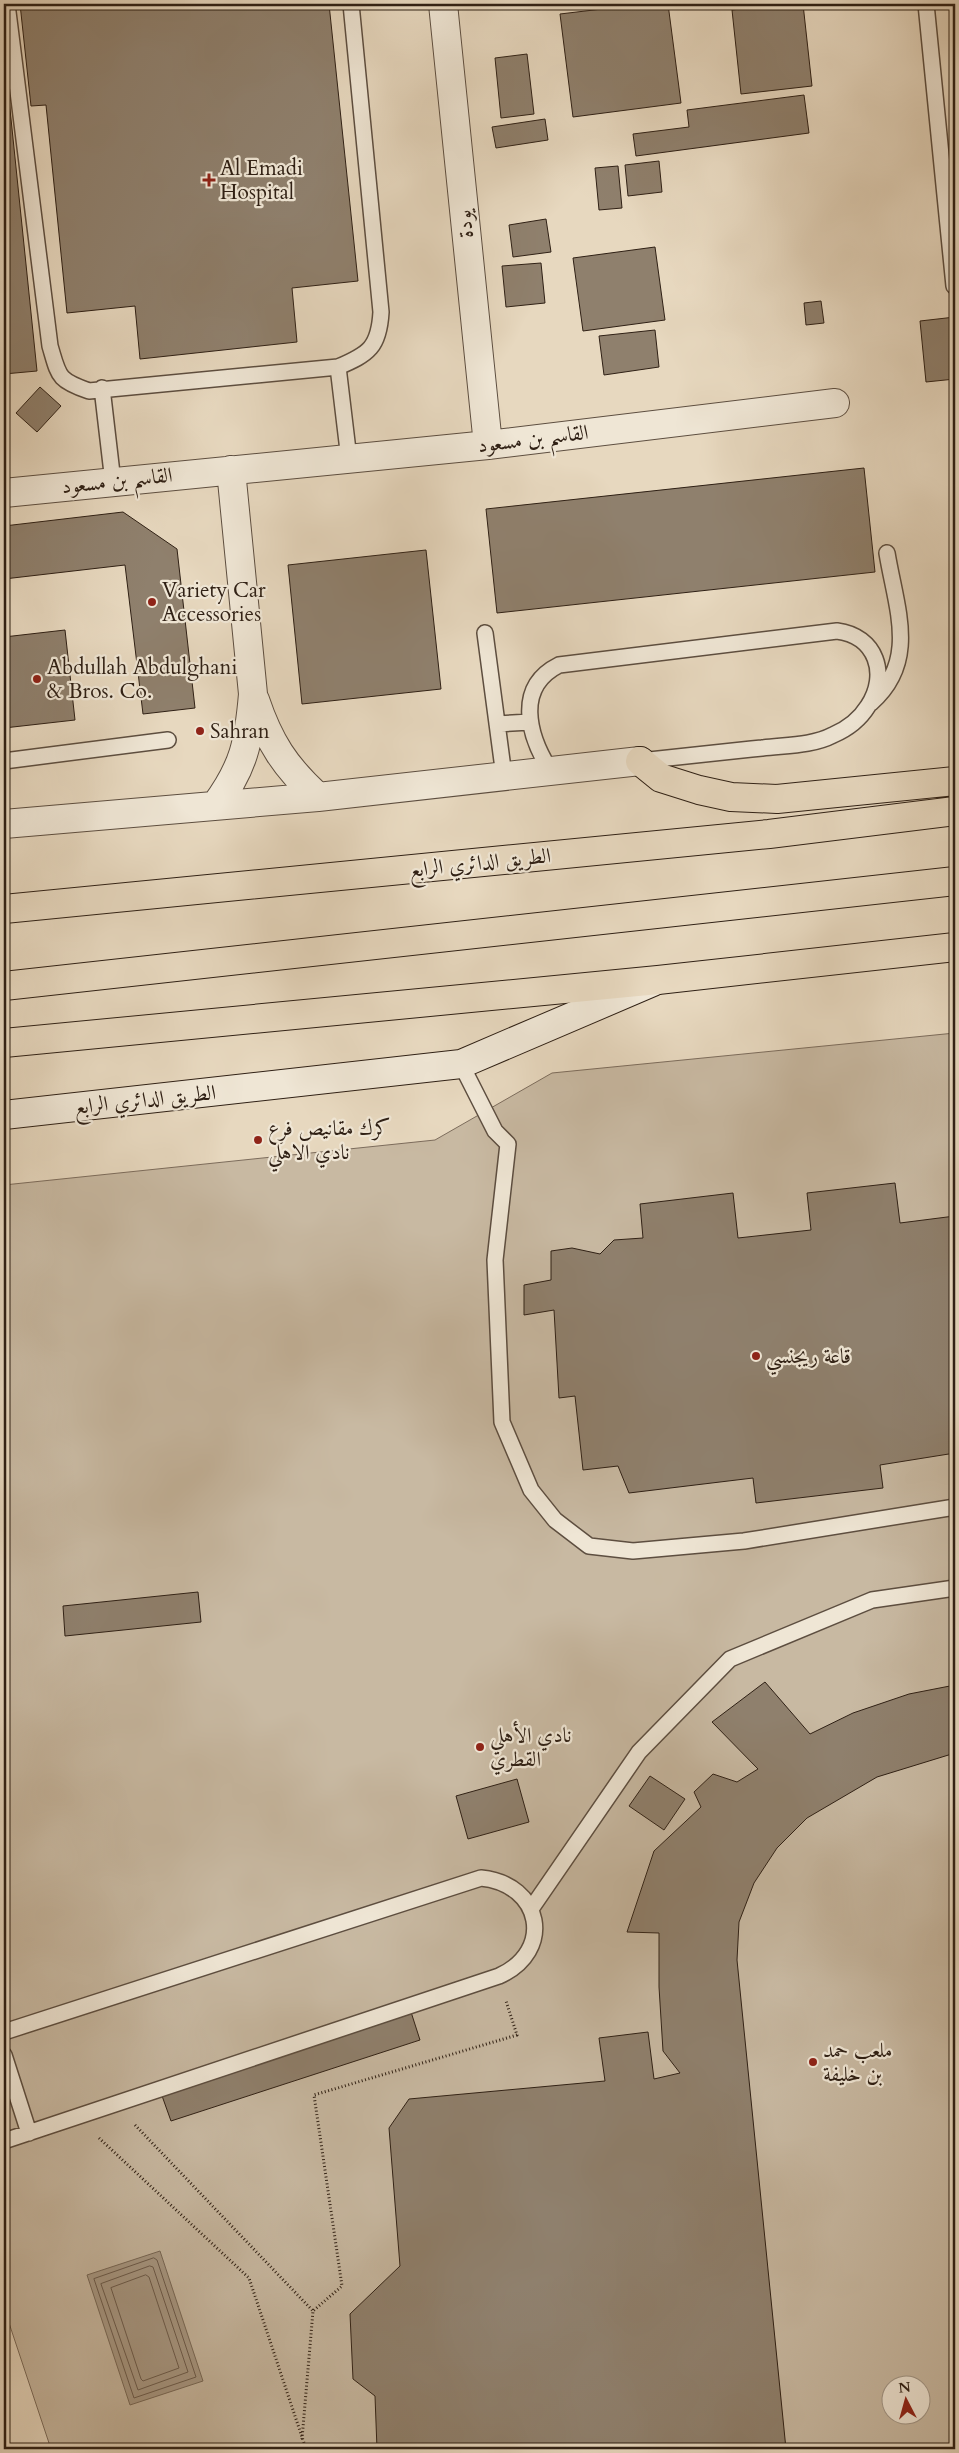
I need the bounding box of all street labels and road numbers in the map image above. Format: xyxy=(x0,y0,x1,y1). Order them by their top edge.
street label: يودة xyxy=(449,207,481,240)
street label: القاسم بن مسعود xyxy=(476,418,591,466)
street label: القاسم بن مسعود xyxy=(60,461,175,507)
street label: الطريق الدائري الرابع xyxy=(408,841,553,889)
street label: الطريق الدائري الرابع xyxy=(73,1078,218,1126)

